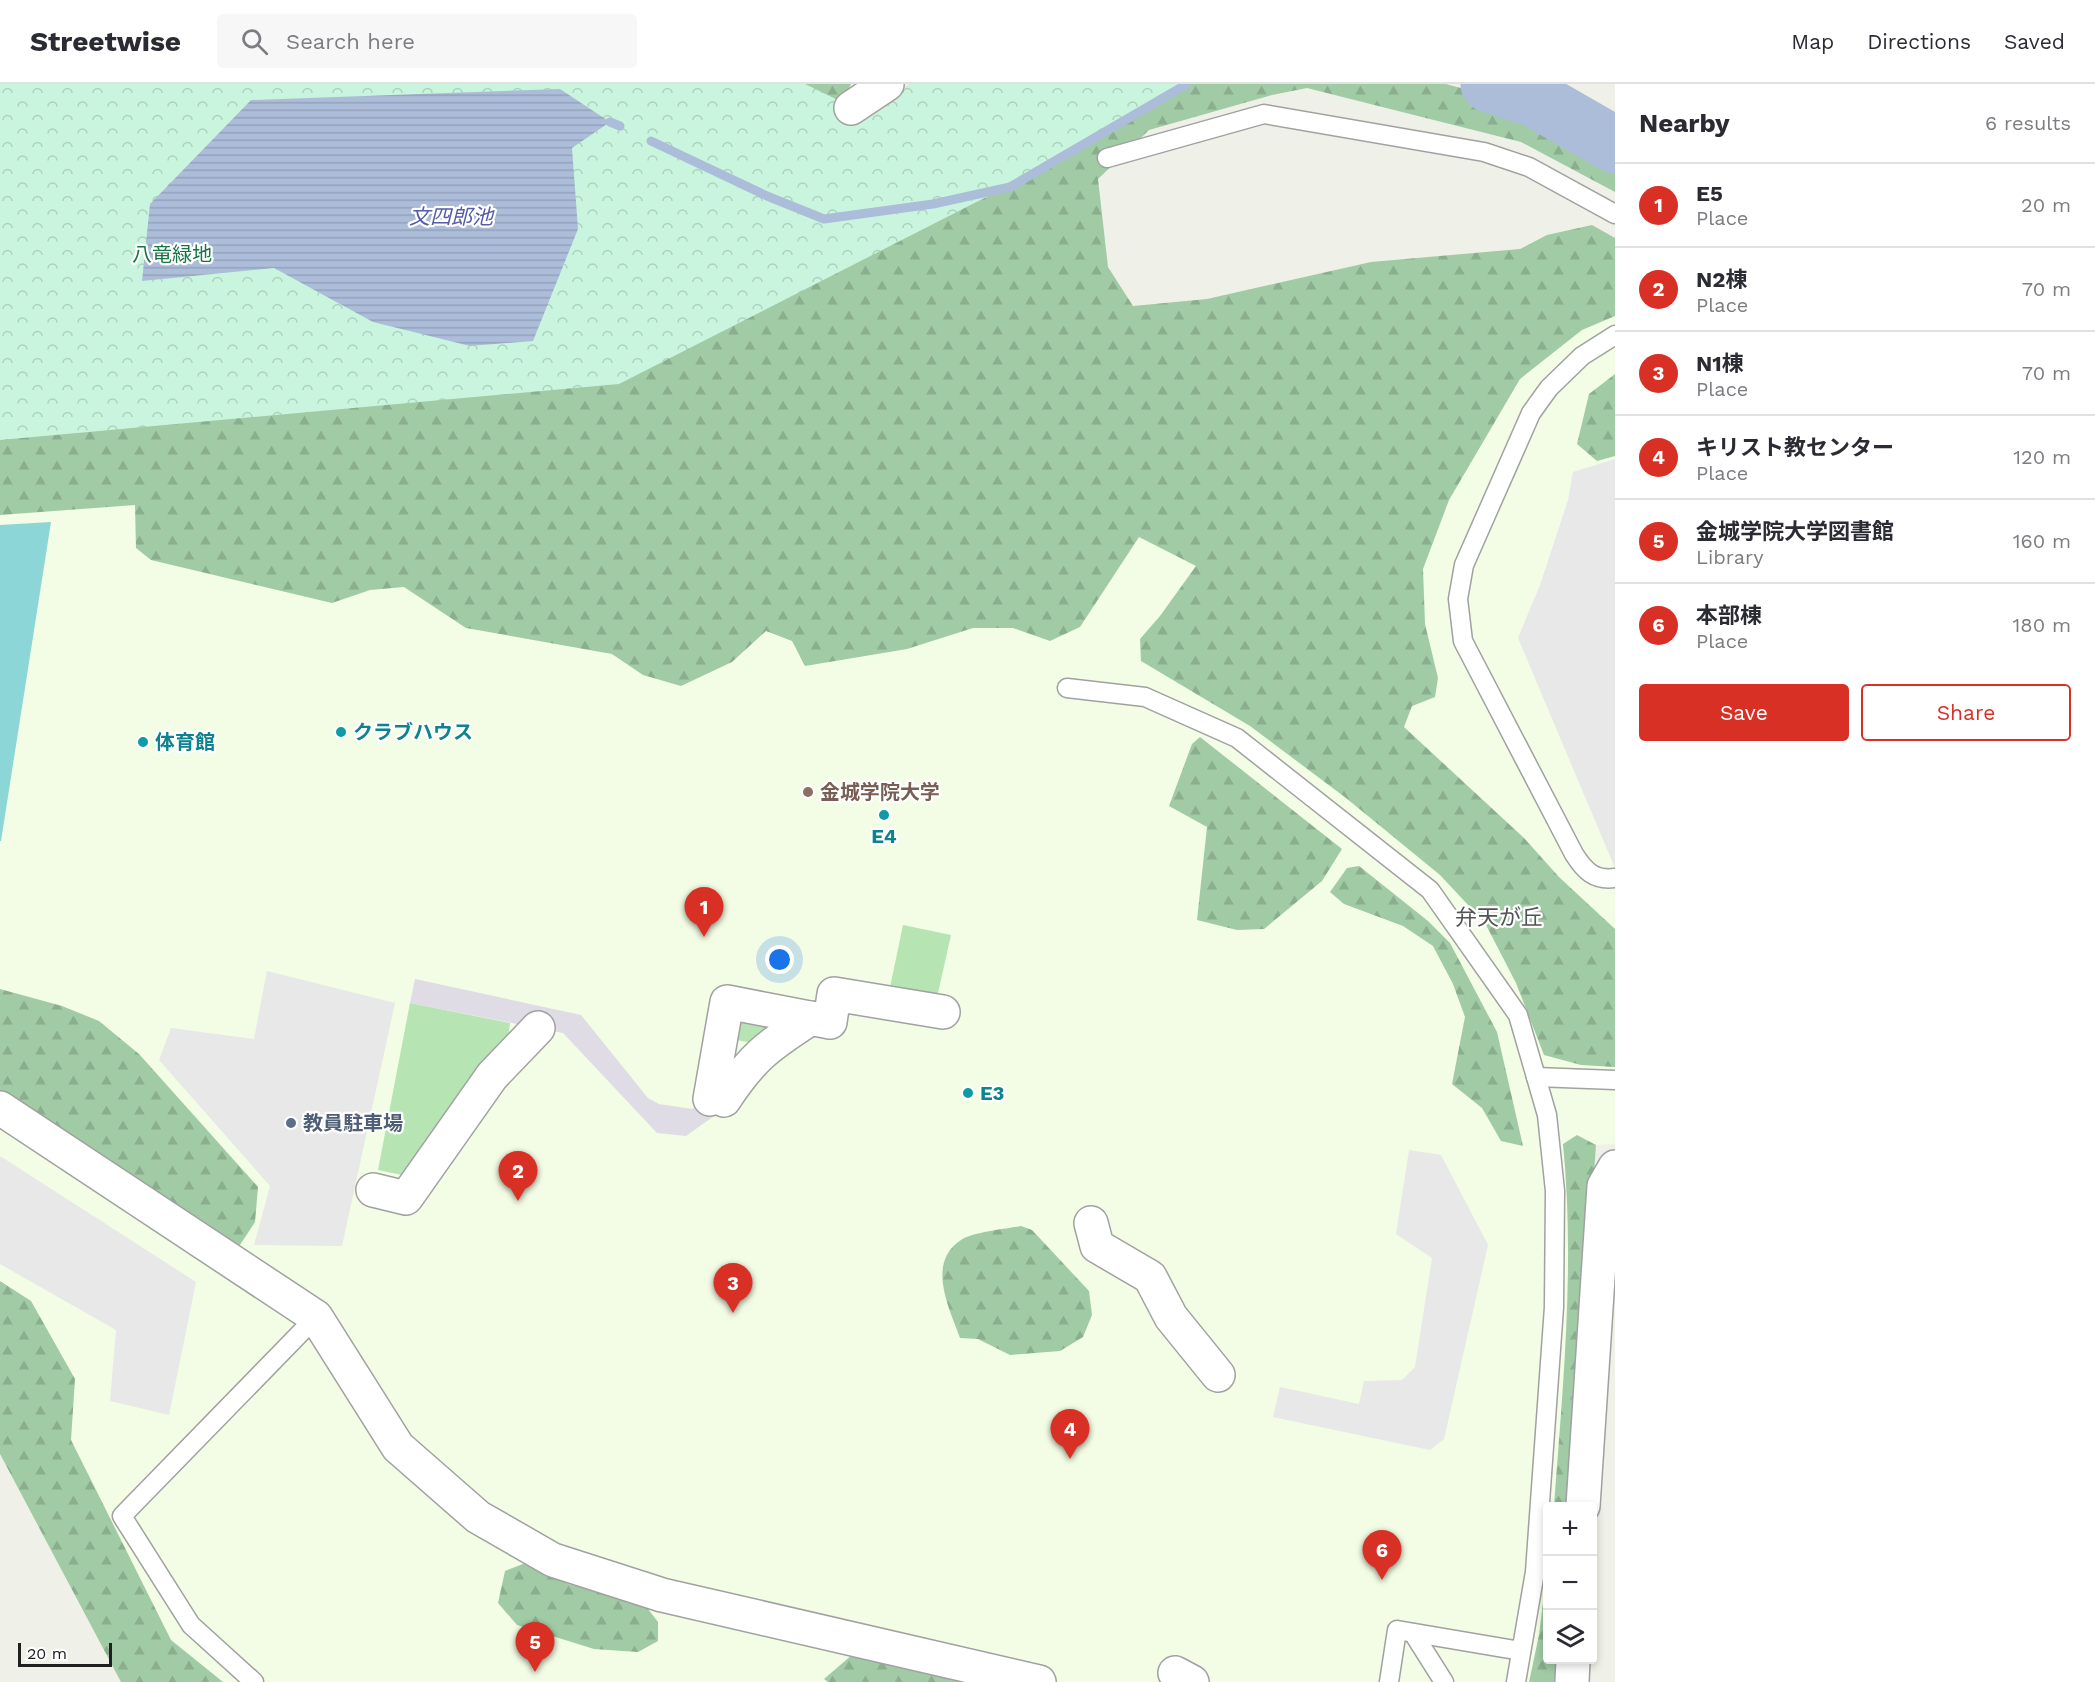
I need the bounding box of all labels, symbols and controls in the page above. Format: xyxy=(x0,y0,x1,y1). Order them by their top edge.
search box xyxy=(217,14,637,68)
text: Streetwise xyxy=(30,25,181,58)
icon: search xyxy=(238,25,271,58)
text: Search here xyxy=(286,29,415,54)
text: Map xyxy=(1791,29,1834,54)
text: Directions xyxy=(1867,29,1971,54)
text: Saved xyxy=(2004,29,2065,54)
text: Nearby xyxy=(1639,108,1730,138)
text: 6 results xyxy=(1985,111,2071,135)
text: E5 xyxy=(1696,181,1723,206)
text: 1 xyxy=(1654,193,1663,217)
text: 20 m xyxy=(2021,193,2071,217)
water label: 文四郎池 xyxy=(409,204,495,229)
text: Place xyxy=(1696,206,1748,230)
park label: 八竜緑地 xyxy=(132,242,212,266)
text: N2棟 xyxy=(1696,267,1747,292)
text: 2 xyxy=(1653,277,1664,301)
text: 70 m xyxy=(2022,277,2071,301)
text: Place xyxy=(1696,293,1748,317)
text: N1棟 xyxy=(1696,351,1744,376)
text: 3 xyxy=(1653,361,1664,385)
text: 70 m xyxy=(2022,361,2071,385)
text: Place xyxy=(1696,377,1748,401)
text: キリスト教センター xyxy=(1696,435,1894,460)
text: 4 xyxy=(1652,445,1665,469)
text: 120 m xyxy=(2013,445,2071,469)
text: Place xyxy=(1696,461,1748,485)
text: 金城学院大学図書館 xyxy=(1696,519,1894,544)
text: 5 xyxy=(1653,529,1664,553)
text: 160 m xyxy=(2013,529,2071,553)
text: Library xyxy=(1696,545,1764,569)
text: 本部棟 xyxy=(1696,603,1762,628)
text: 6 xyxy=(1652,613,1665,637)
text: 180 m xyxy=(2013,613,2071,637)
text: Place xyxy=(1696,629,1748,653)
button: Save xyxy=(1639,684,1849,741)
button: Share xyxy=(1861,684,2071,741)
place label: クラブハウス xyxy=(353,720,473,744)
marker: クラブハウス xyxy=(334,725,348,739)
place label: 体育館 xyxy=(155,730,215,754)
marker: 体育館 xyxy=(136,735,150,749)
place label: 金城学院大学 xyxy=(820,780,940,804)
marker: 金城学院大学 xyxy=(801,785,815,799)
marker: E4 xyxy=(877,808,891,822)
place label: E4 xyxy=(871,824,897,848)
pin: 1 xyxy=(684,888,724,937)
district label: 弁天が丘 xyxy=(1455,905,1543,930)
your location xyxy=(765,945,794,974)
place label: E3 xyxy=(980,1081,1004,1105)
marker: E3 xyxy=(961,1086,975,1100)
place label: 教員駐車場 xyxy=(303,1111,403,1135)
marker: 教員駐車場 xyxy=(284,1116,298,1130)
pin: 2 xyxy=(498,1152,538,1201)
pin: 3 xyxy=(714,1264,752,1313)
pin: 4 xyxy=(1050,1410,1090,1459)
map controls xyxy=(1543,1502,1597,1664)
button: + xyxy=(1543,1502,1597,1556)
pin: 6 xyxy=(1362,1530,1402,1580)
button: − xyxy=(1543,1556,1597,1610)
button: layers xyxy=(1543,1610,1597,1664)
pin: 5 xyxy=(516,1622,554,1672)
scale bar xyxy=(18,1640,112,1668)
text: 20 m xyxy=(27,1644,67,1663)

